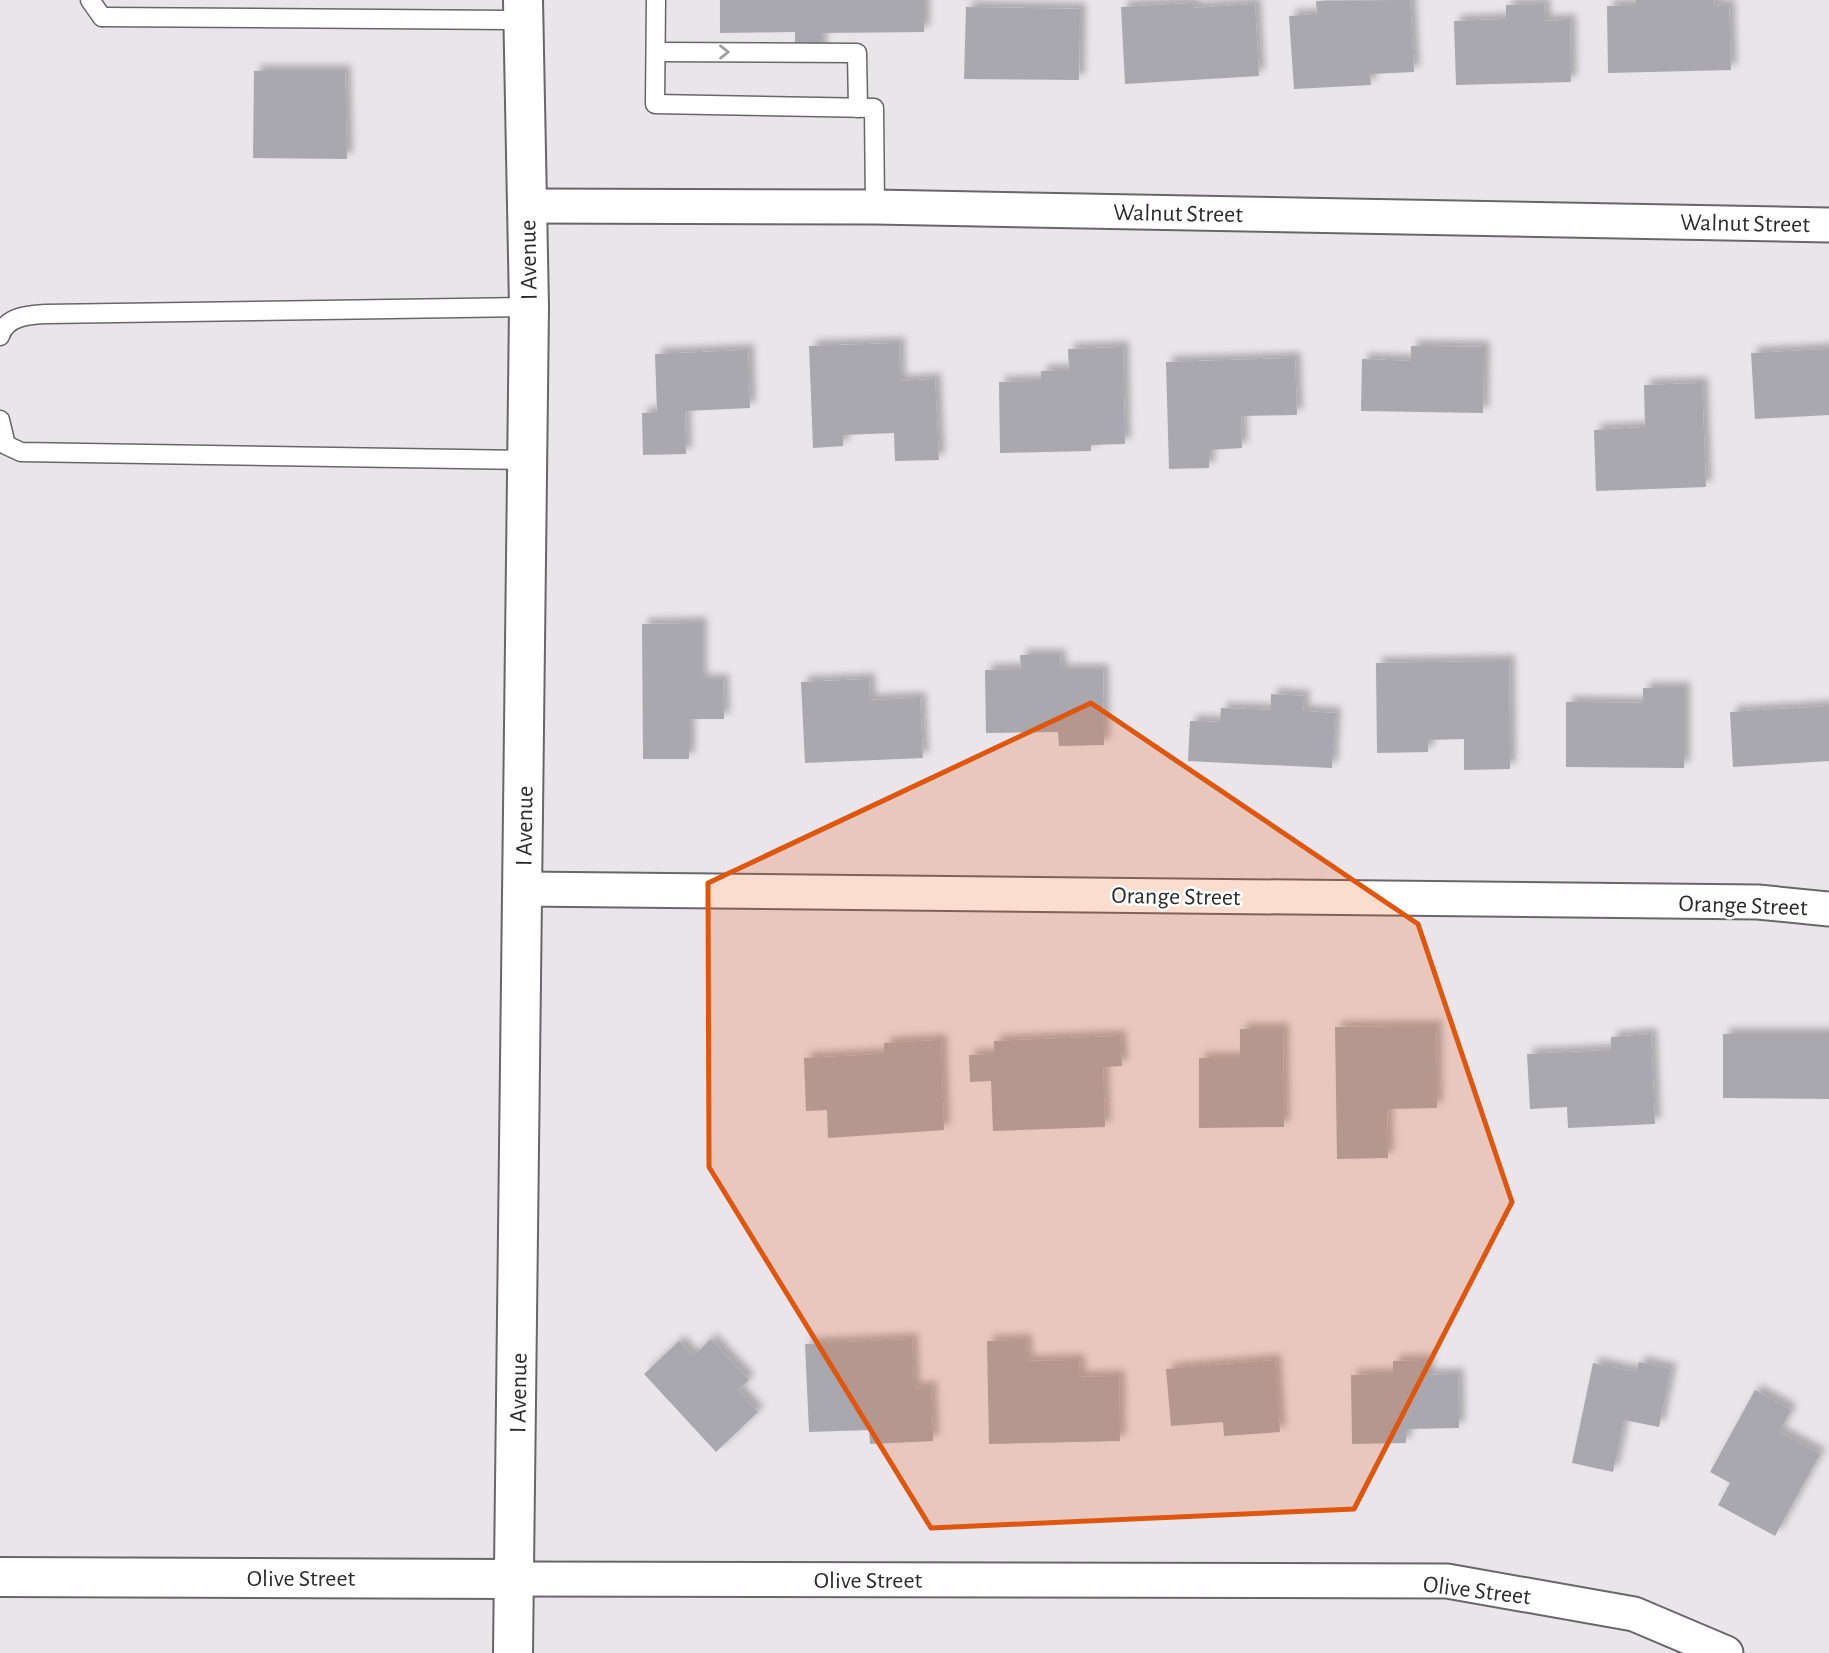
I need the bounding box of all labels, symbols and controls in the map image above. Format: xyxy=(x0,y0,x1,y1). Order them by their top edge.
one-way arrow xyxy=(719,44,730,60)
street label: Walnut Street xyxy=(1113,201,1243,227)
street label: Walnut Street xyxy=(1680,211,1810,237)
street label: I Avenue xyxy=(516,220,542,300)
street label: I Avenue xyxy=(512,786,538,866)
street label: Orange Street xyxy=(1111,884,1241,910)
street label: Orange Street xyxy=(1678,892,1808,920)
street label: I Avenue xyxy=(506,1353,532,1433)
street label: Olive Street xyxy=(247,1567,355,1591)
street label: Olive Street xyxy=(814,1569,922,1593)
street label: Olive Street xyxy=(1422,1572,1532,1610)

